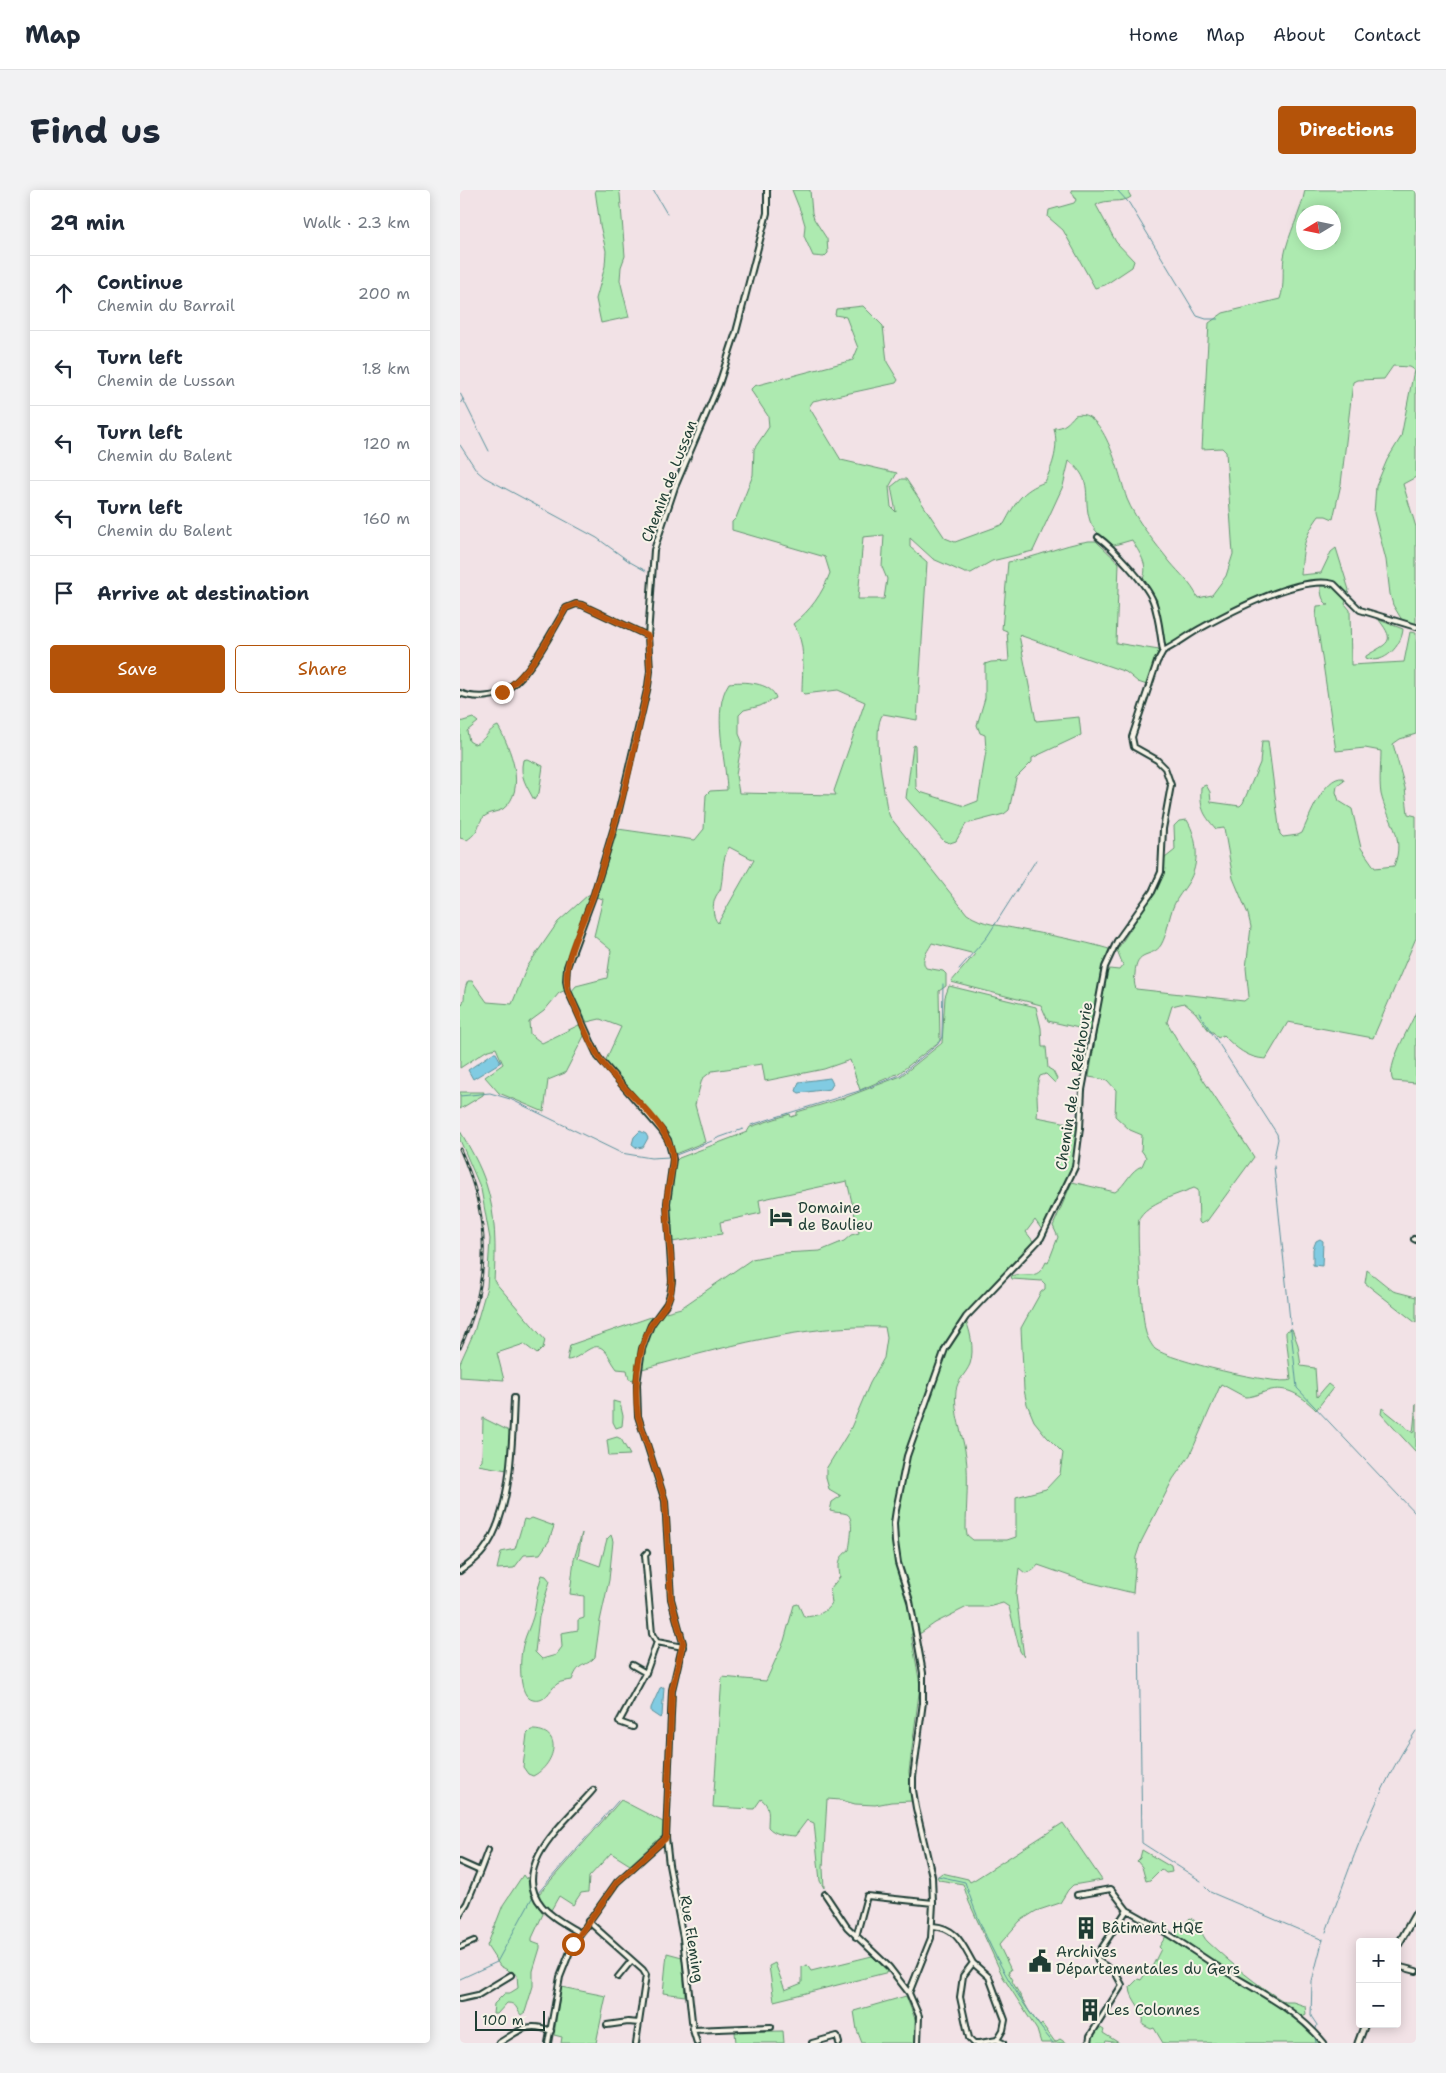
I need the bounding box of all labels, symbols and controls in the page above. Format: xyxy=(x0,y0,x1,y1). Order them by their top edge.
text: Map xyxy=(25,19,81,51)
text: Home xyxy=(1129,23,1178,47)
text: Map xyxy=(1206,23,1245,47)
text: About xyxy=(1273,23,1326,47)
text: Contact xyxy=(1354,23,1421,47)
button: Directions xyxy=(1278,106,1416,154)
text: Find us xyxy=(30,107,161,154)
north arrow xyxy=(1296,205,1341,250)
text: 29 min xyxy=(50,209,125,237)
text: Walk · 2.3 km xyxy=(303,212,410,233)
text: Continue xyxy=(97,270,183,295)
icon: ahead xyxy=(50,279,78,307)
text: 200 m xyxy=(358,283,410,304)
text: Chemin du Barrail xyxy=(97,295,235,316)
text: Turn left xyxy=(97,345,183,370)
icon: left xyxy=(50,354,78,382)
text: 1.8 km xyxy=(362,358,410,379)
text: Chemin de Lussan xyxy=(97,370,235,391)
street label: Chemin de Lussan xyxy=(636,417,702,545)
text: Turn left xyxy=(97,420,183,445)
icon: left xyxy=(50,429,78,457)
text: 120 m xyxy=(363,433,410,454)
text: Chemin du Balent xyxy=(97,445,232,466)
text: Turn left xyxy=(97,495,183,520)
icon: left xyxy=(50,504,78,532)
text: 160 m xyxy=(363,508,410,529)
text: Chemin du Balent xyxy=(97,520,232,541)
icon: arrive xyxy=(50,579,78,607)
text: Arrive at destination xyxy=(97,581,309,606)
button: Save xyxy=(50,645,225,693)
button: Share xyxy=(235,645,410,693)
route end xyxy=(491,681,514,704)
street label: Chemin de la Réthourie xyxy=(1051,1001,1097,1171)
place label: Domaine de Baulieu xyxy=(798,1198,873,1235)
hotel icon: Domaine de Baulieu xyxy=(768,1204,794,1230)
street label: Rue Fleming xyxy=(675,1894,709,1984)
building icon: Bâtiment HQE xyxy=(1073,1915,1099,1941)
place label: Bâtiment HQE xyxy=(1102,1918,1204,1938)
route start xyxy=(562,1933,585,1956)
map controls xyxy=(1356,1938,1401,2028)
button: + xyxy=(1356,1938,1401,1983)
place label: Archives Départementales du Gers xyxy=(1056,1942,1240,1979)
public building icon: Archives Départementales du Gers xyxy=(1027,1948,1053,1974)
button: − xyxy=(1356,1983,1401,2028)
building icon: Les Colonnes xyxy=(1077,1997,1103,2023)
place label: Les Colonnes xyxy=(1106,2000,1200,2020)
scale bar xyxy=(475,2008,545,2031)
text: 100 m xyxy=(482,2011,524,2029)

